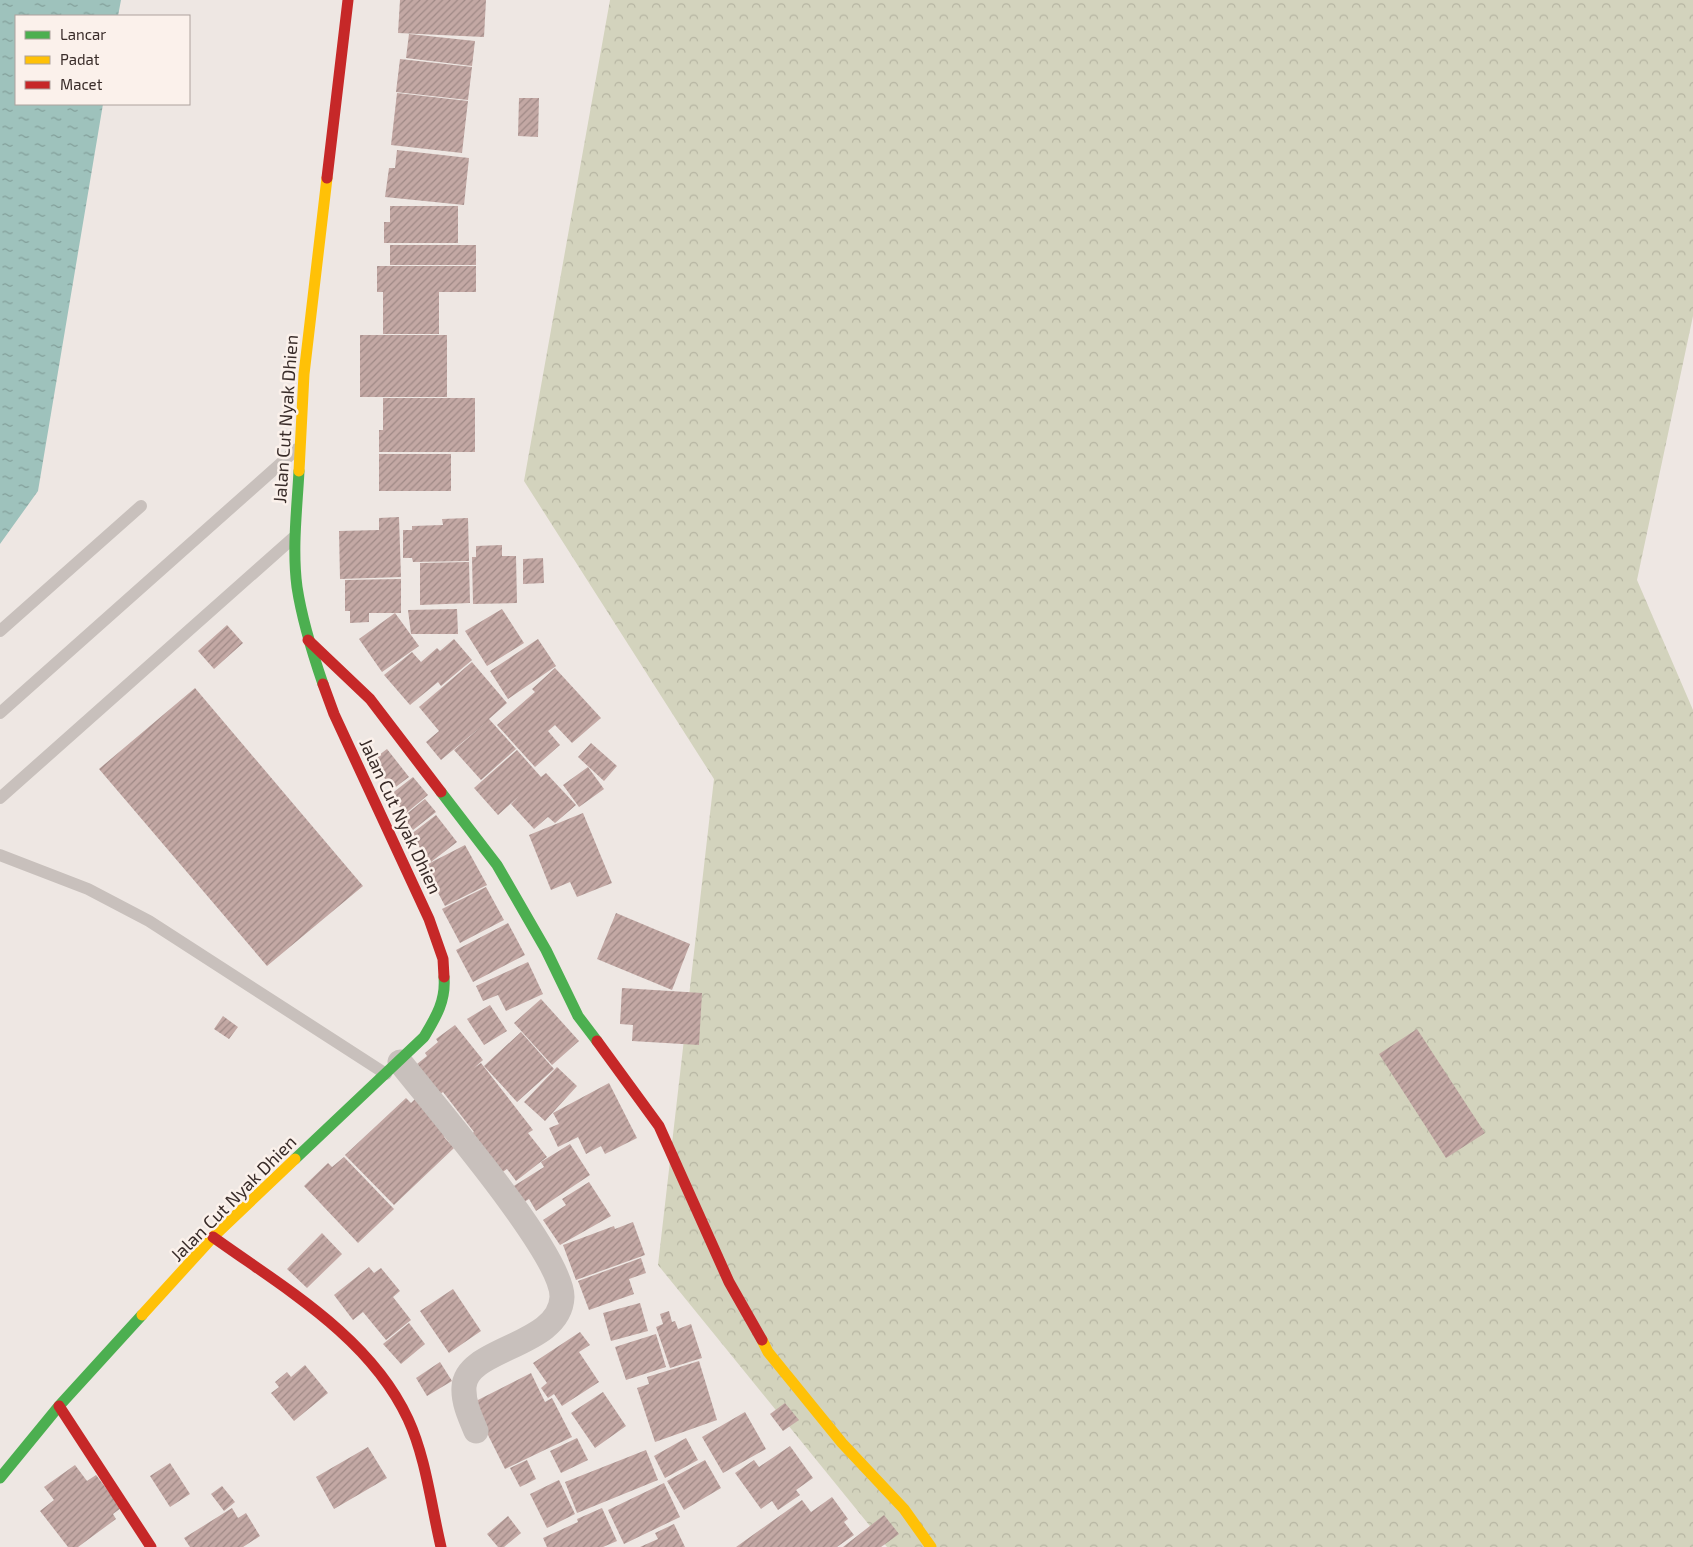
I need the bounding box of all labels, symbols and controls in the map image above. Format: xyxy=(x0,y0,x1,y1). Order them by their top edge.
legend xyxy=(15,15,190,105)
text: Lancar xyxy=(60,25,106,43)
text: Padat xyxy=(60,50,100,68)
text: Macet xyxy=(60,75,103,93)
street label: Jalan Cut Nyak Dhien xyxy=(268,334,302,504)
street label: Jalan Cut Nyak Dhien xyxy=(355,735,447,897)
street label: Jalan Cut Nyak Dhien xyxy=(165,1130,301,1266)

